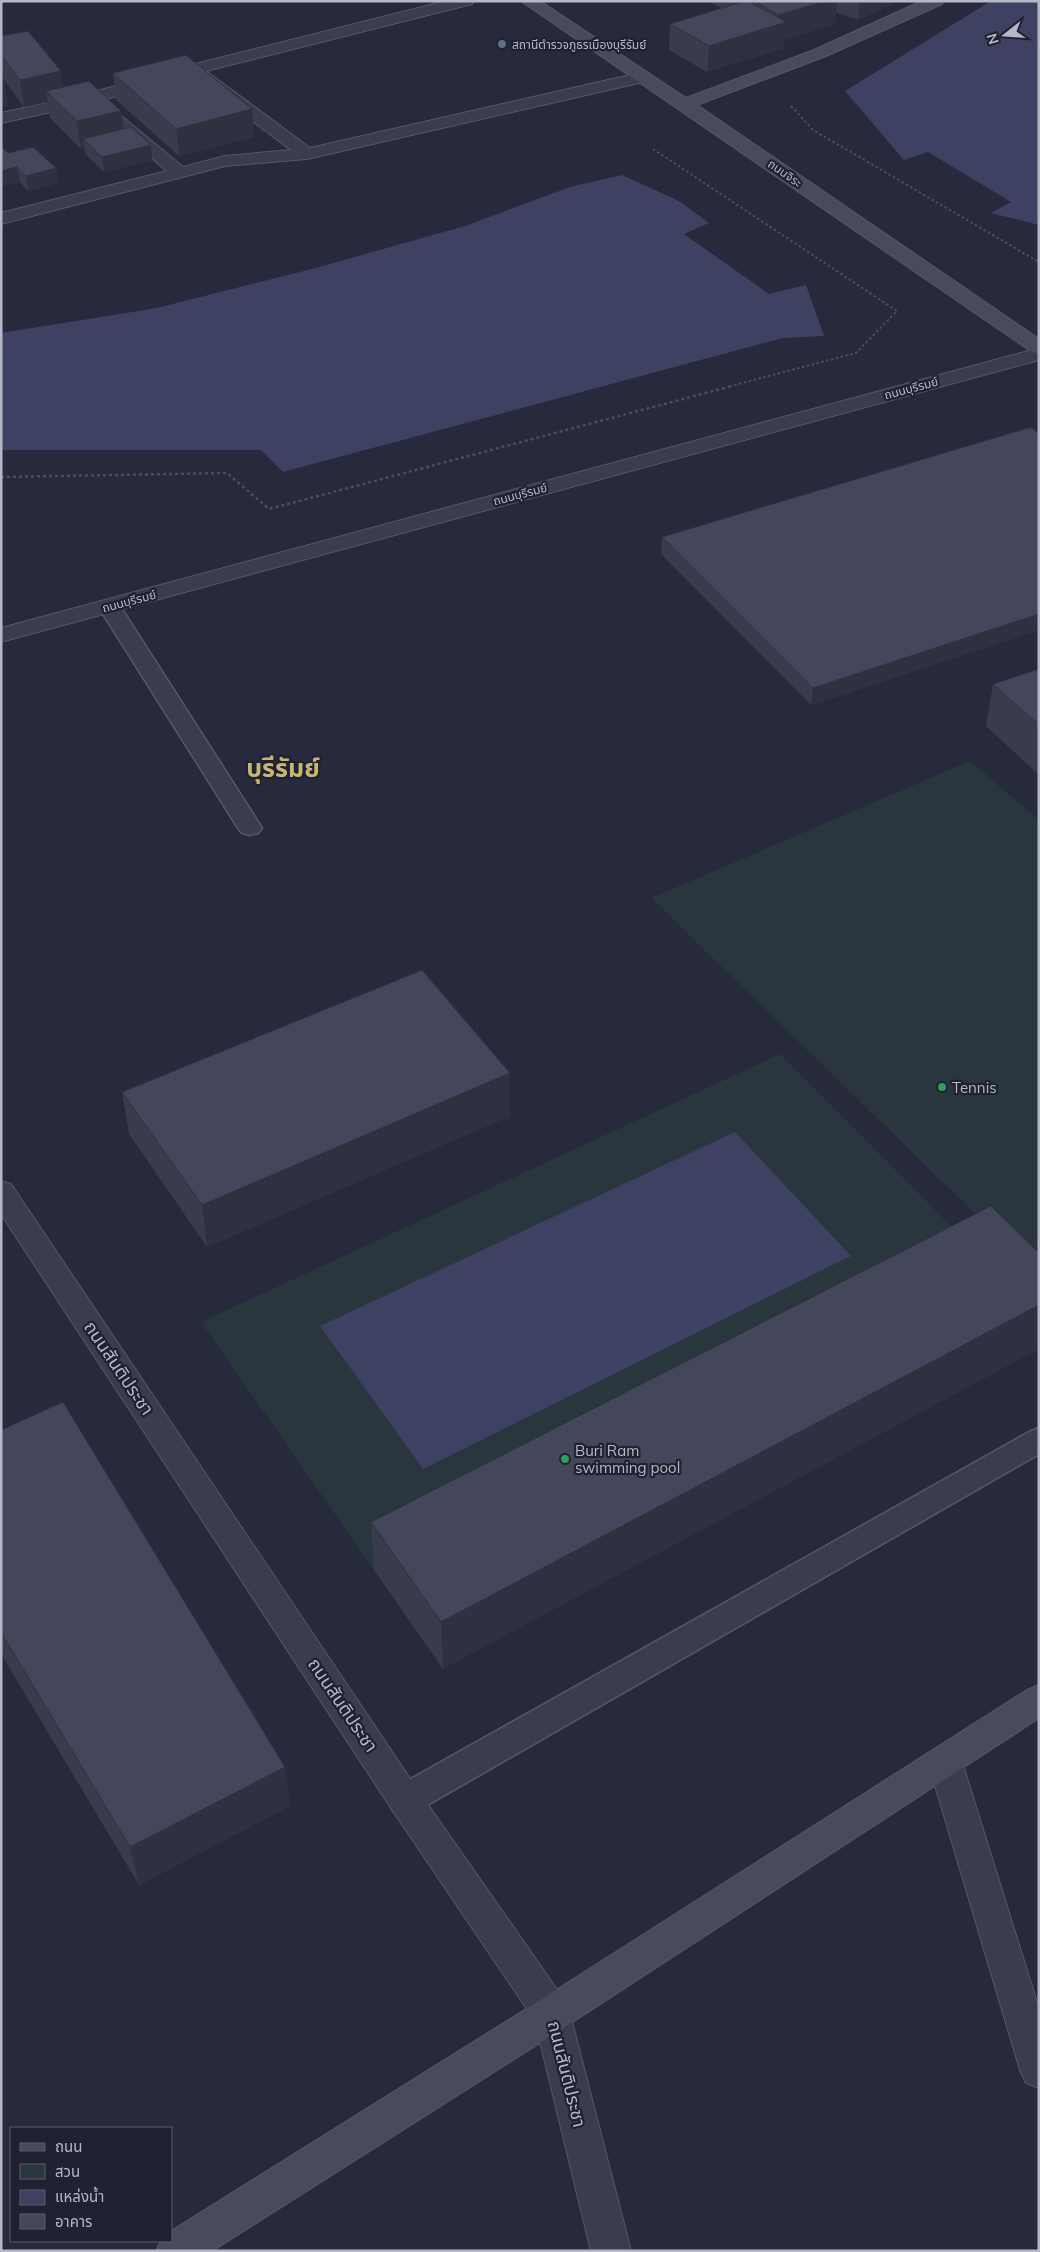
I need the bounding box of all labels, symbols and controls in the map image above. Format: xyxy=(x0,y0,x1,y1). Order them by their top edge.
north arrow xyxy=(980,10,1030,60)
text: N xyxy=(982,31,1003,46)
place label: สถานีตำรวจภูธรเมืองบุรีรัมย์ xyxy=(512,37,646,52)
marker: สถานีตำรวจภูธรเมืองบุรีรัมย์ xyxy=(496,38,508,50)
street label: ถนนจิระ xyxy=(765,156,805,190)
street label: ถนนบุรีรมย์ xyxy=(882,374,940,402)
street label: ถนนบุรีรมย์ xyxy=(491,480,549,508)
street label: ถนนบุรีรมย์ xyxy=(100,587,158,615)
district label: บุรีรัมย์ xyxy=(246,752,320,784)
place label: Tennis xyxy=(952,1078,997,1097)
marker: Tennis xyxy=(936,1081,948,1093)
street label: ถนนสันติประชา xyxy=(79,1317,159,1419)
place label: Buri Ram swimming pool xyxy=(575,1441,680,1477)
marker: Buri Ram swimming pool xyxy=(559,1453,571,1465)
street label: ถนนสันติประชา xyxy=(303,1654,383,1756)
street label: ถนนสันติประชา xyxy=(543,2019,591,2129)
legend xyxy=(10,2127,172,2242)
text: ถนน xyxy=(55,2137,82,2156)
text: สวน xyxy=(55,2162,80,2181)
text: แหล่งน้ำ xyxy=(55,2186,104,2206)
text: อาคาร xyxy=(55,2212,92,2231)

